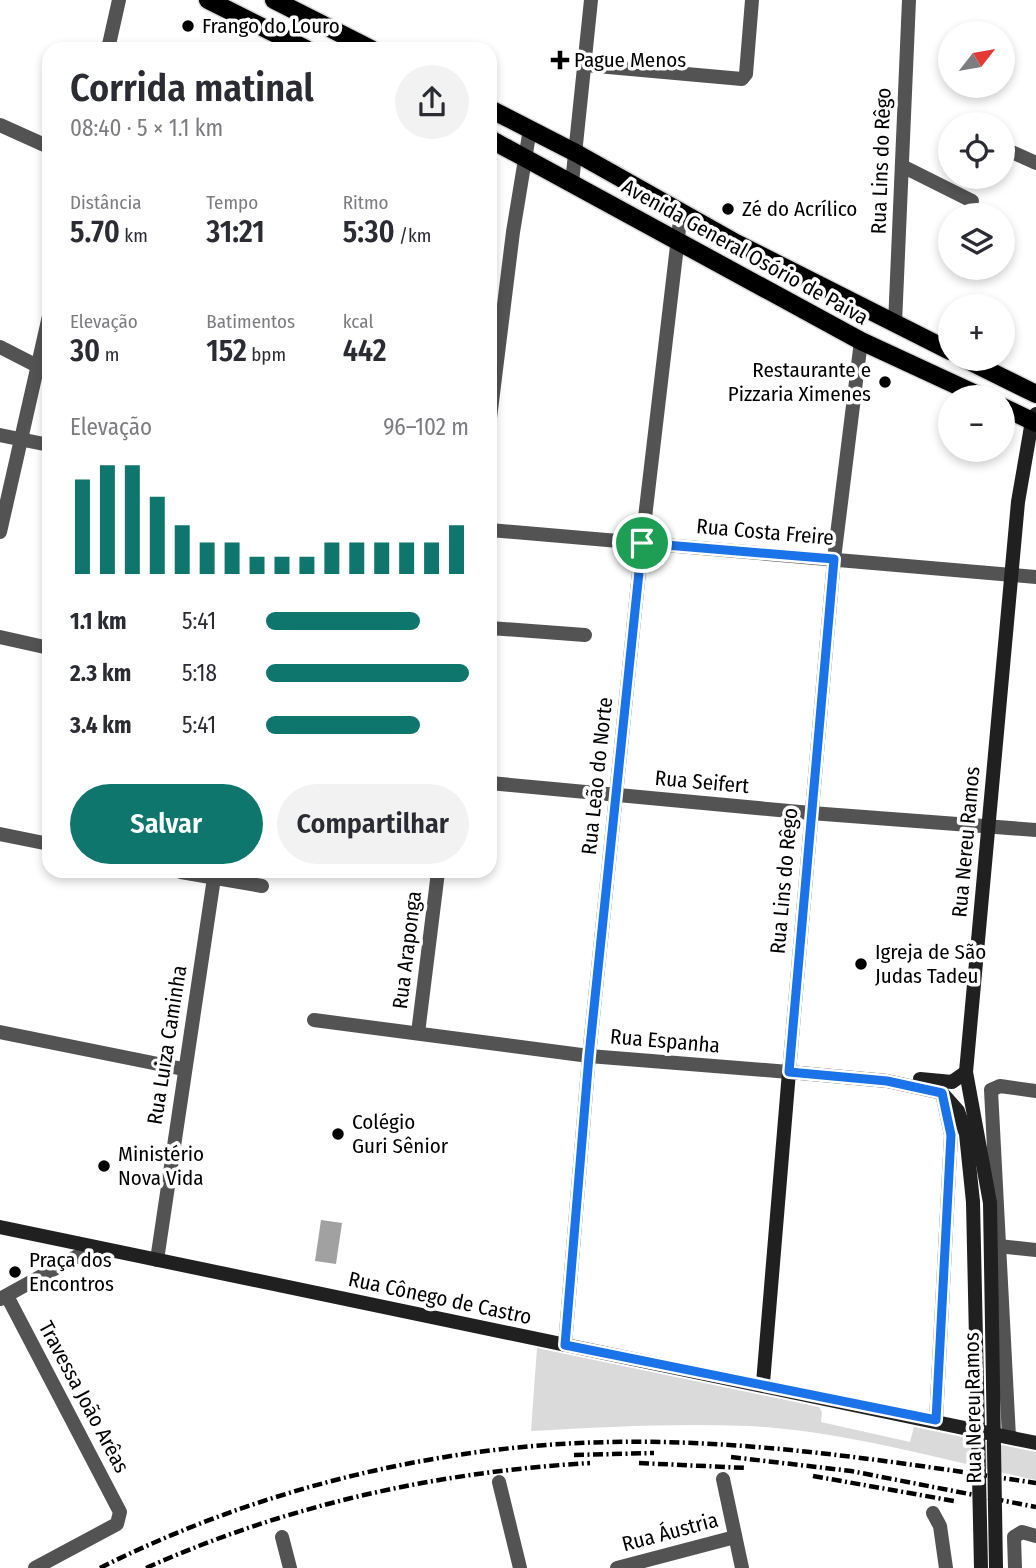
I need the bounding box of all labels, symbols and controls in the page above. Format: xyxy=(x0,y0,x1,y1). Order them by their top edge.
place label: Frango do Louro xyxy=(202,13,340,39)
marker: Frango do Louro xyxy=(180,18,196,34)
north arrow xyxy=(938,21,1015,98)
map controls xyxy=(938,21,1015,462)
place label: Pague Menos xyxy=(574,47,686,73)
marker: Pague Menos xyxy=(552,52,568,68)
text: Corrida matinal xyxy=(70,65,314,111)
button: share xyxy=(395,65,469,139)
street label: Rua Lins do Rêgo xyxy=(865,87,897,235)
button: locate xyxy=(938,112,1015,189)
text: 08:40 · 5 × 1.1 km xyxy=(70,114,223,142)
street label: Avenida General Osório de Paiva xyxy=(617,173,873,331)
text: Distância xyxy=(70,191,142,214)
text: Tempo xyxy=(206,191,258,214)
text: Ritmo xyxy=(343,191,389,214)
place label: Zé do Acrílico xyxy=(742,196,857,222)
marker: Zé do Acrílico xyxy=(720,201,736,217)
button: layers xyxy=(938,203,1015,280)
text: 5.70 xyxy=(70,214,120,250)
text: 31:21 xyxy=(206,214,265,250)
text: 5:30 xyxy=(343,214,395,250)
text: km xyxy=(120,224,148,247)
text: /km xyxy=(395,224,431,247)
button: + xyxy=(938,294,1015,371)
text: Elevação xyxy=(70,310,138,333)
text: Batimentos xyxy=(206,310,295,333)
text: kcal xyxy=(343,310,373,333)
text: 30 xyxy=(70,333,100,369)
text: 152 xyxy=(206,333,247,369)
text: 442 xyxy=(343,333,387,369)
text: m xyxy=(100,343,119,366)
text: bpm xyxy=(247,343,286,366)
place label: Restaurante e Pizzaria Ximenes xyxy=(728,357,871,407)
marker: Restaurante e Pizzaria Ximenes xyxy=(877,374,893,390)
button: − xyxy=(938,385,1015,462)
text: Elevação xyxy=(70,413,152,441)
text: 96–102 m xyxy=(383,413,469,441)
pin xyxy=(612,513,672,573)
street label: Rua Costa Freire xyxy=(695,513,835,551)
icon: arrive xyxy=(623,524,661,562)
text: 1.1 km xyxy=(70,607,126,635)
text: 5:41 xyxy=(182,607,216,635)
text: 2.3 km xyxy=(70,659,131,687)
text: 5:18 xyxy=(182,659,217,687)
street label: Rua Leão do Norte xyxy=(576,696,618,856)
text: 3.4 km xyxy=(70,711,132,739)
text: 5:41 xyxy=(182,711,216,739)
street label: Rua Seifert xyxy=(654,765,750,799)
street label: Rua Nereu Ramos xyxy=(946,765,986,919)
button: Salvar xyxy=(70,784,263,864)
button: Compartilhar xyxy=(277,784,469,864)
street label: Rua Lins do Rêgo xyxy=(765,807,803,955)
street label: Rua Araponga xyxy=(387,889,427,1011)
place label: Igreja de São Judas Tadeu xyxy=(875,939,986,989)
marker: Igreja de São Judas Tadeu xyxy=(853,956,869,972)
street label: Rua Luiza Caminha xyxy=(142,964,192,1126)
street label: Rua Espanha xyxy=(609,1023,721,1059)
place label: Colégio Guri Sênior xyxy=(352,1109,449,1159)
marker: Colégio Guri Sênior xyxy=(330,1126,346,1142)
place label: Ministério Nova Vida xyxy=(118,1141,204,1191)
marker: Ministério Nova Vida xyxy=(96,1158,112,1174)
place label: Praça dos Encontros xyxy=(29,1247,114,1297)
marker: Praça dos Encontros xyxy=(7,1264,23,1280)
street label: Rua Cônego de Castro xyxy=(346,1266,534,1330)
street label: Travessa João Arêas xyxy=(33,1317,135,1477)
street label: Rua Nereu Ramos xyxy=(959,1332,987,1484)
street label: Rua Áustria xyxy=(619,1507,721,1557)

